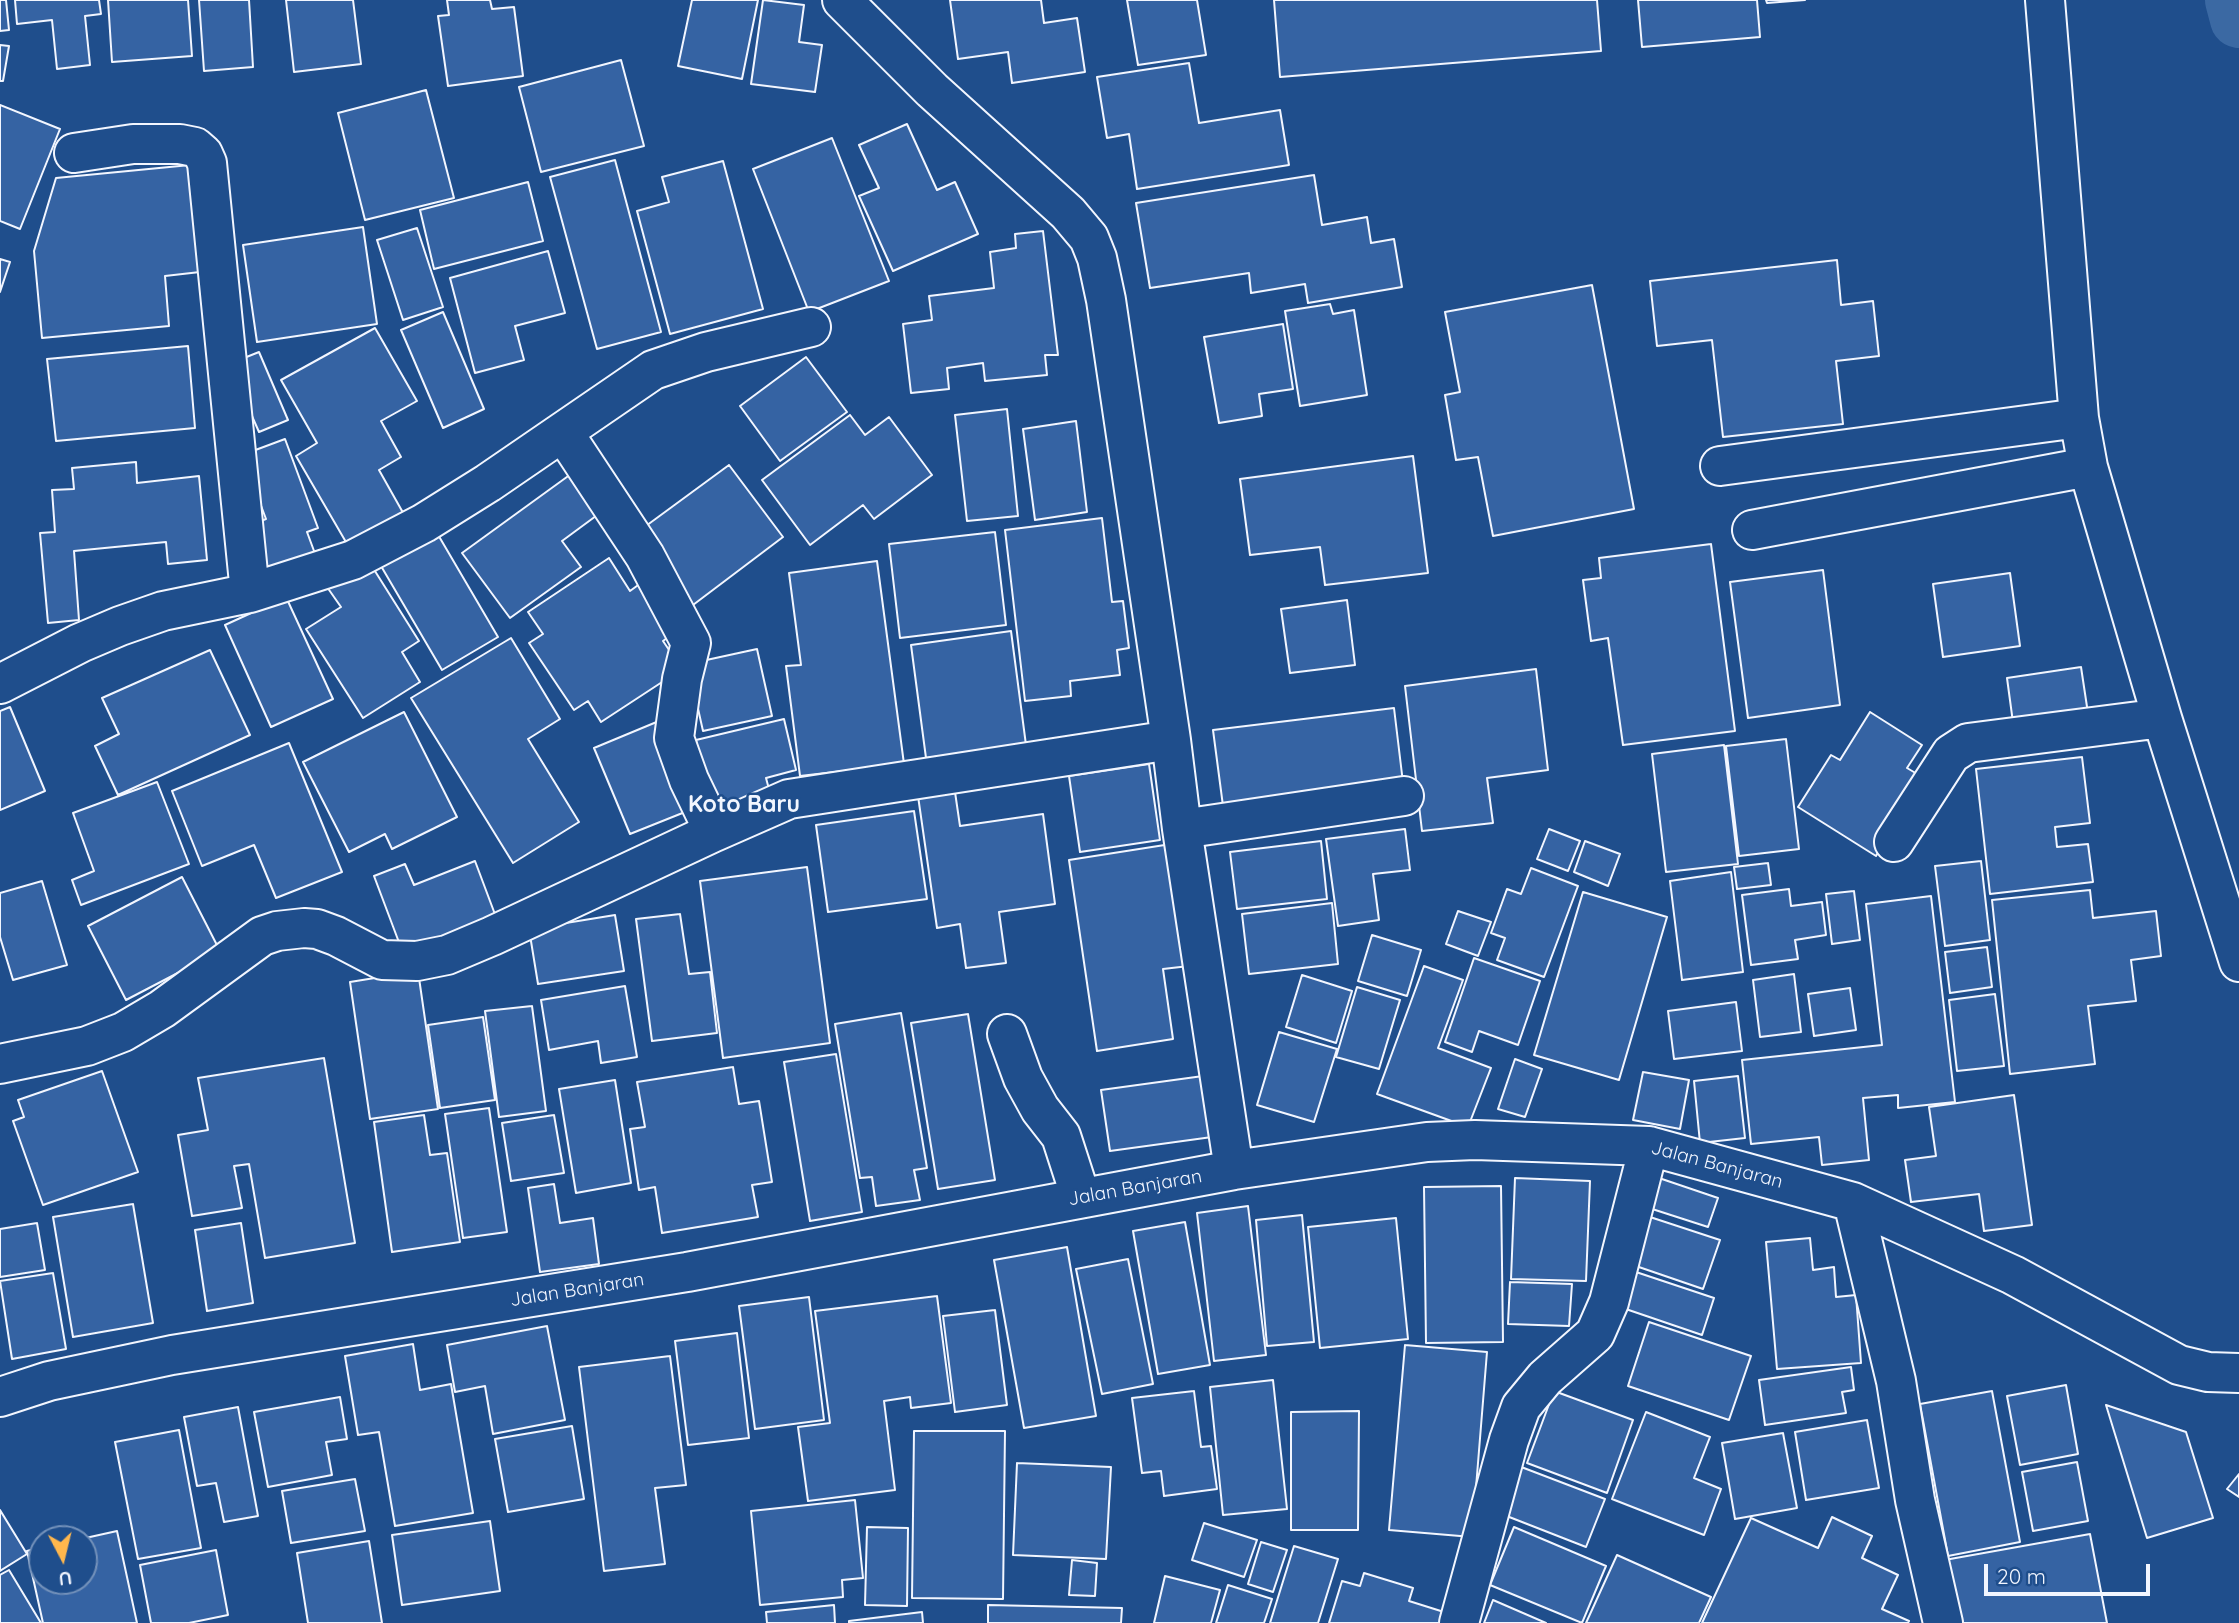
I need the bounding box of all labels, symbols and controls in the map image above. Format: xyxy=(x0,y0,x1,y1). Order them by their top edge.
district label: Koto Baru xyxy=(688,791,800,819)
street label: Jalan Banjaran xyxy=(1649,1136,1785,1194)
street label: Jalan Banjaran xyxy=(1066,1165,1204,1211)
street label: Jalan Banjaran xyxy=(508,1268,646,1312)
north arrow xyxy=(28,1525,98,1595)
scale bar xyxy=(1987,1550,2153,1594)
text: 20 m xyxy=(1997,1563,2046,1589)
text: U xyxy=(57,1566,73,1592)

